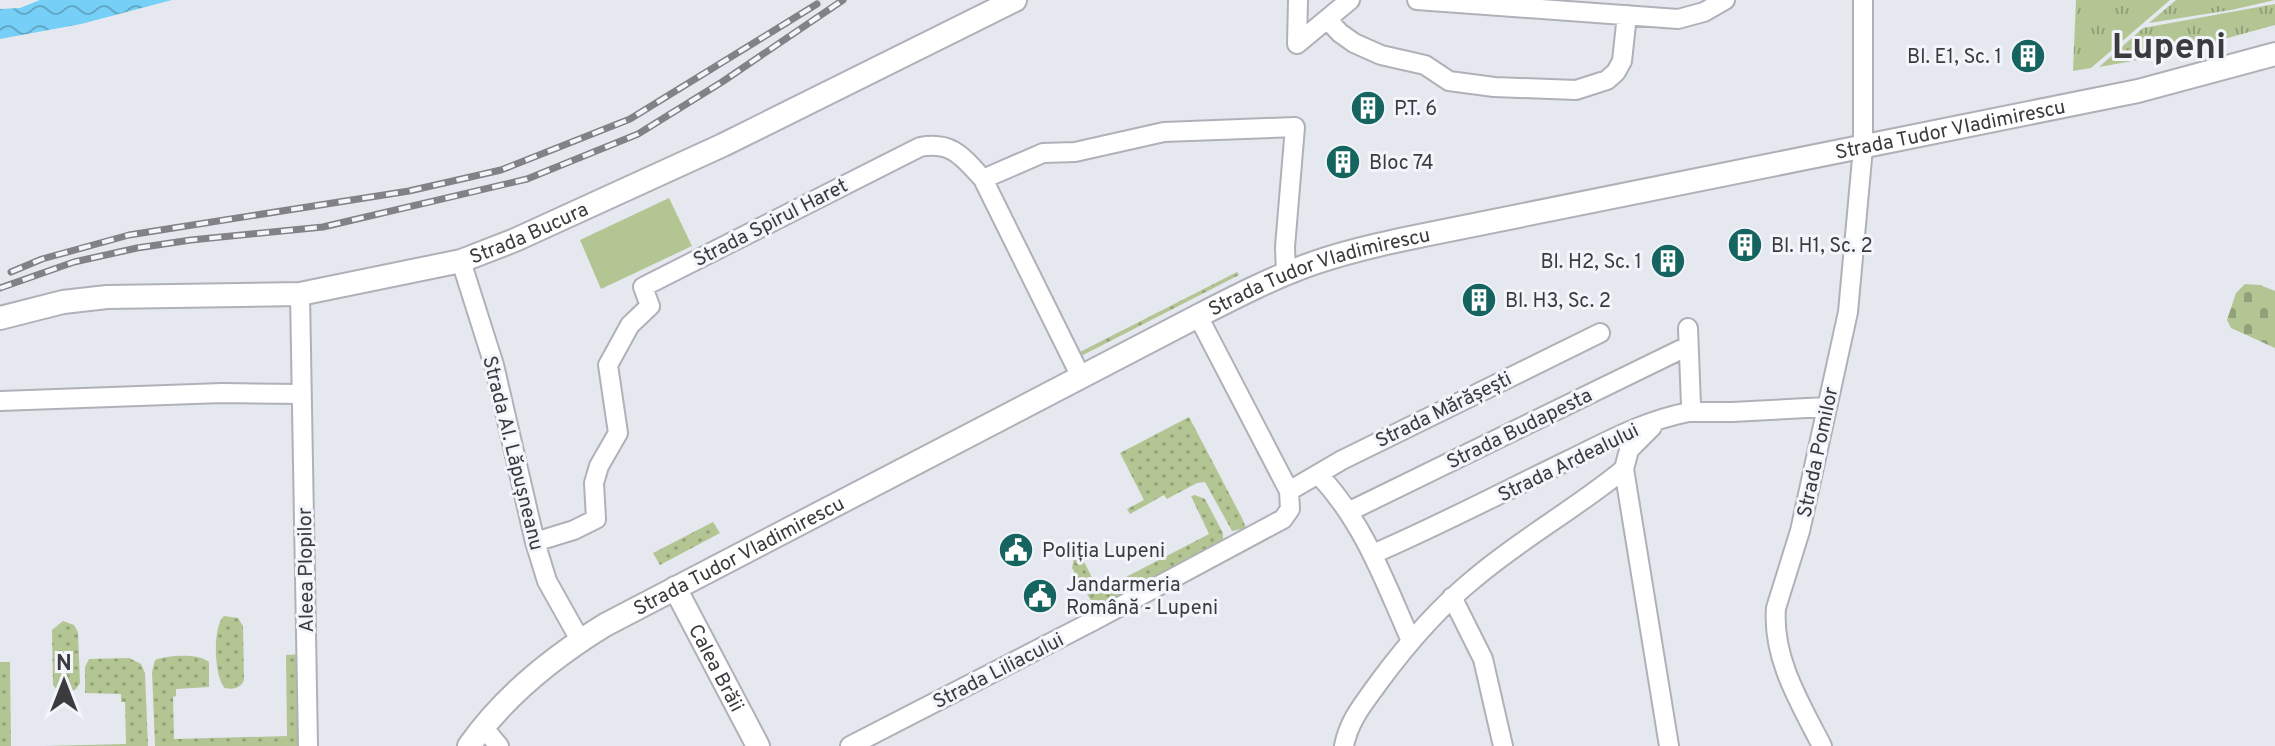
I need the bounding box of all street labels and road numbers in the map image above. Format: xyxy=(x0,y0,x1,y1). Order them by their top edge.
street label: Strada Tudor Vladimirescu xyxy=(1833,95,2068,167)
street label: Strada Spirul Haret xyxy=(689,174,853,274)
street label: Strada Bucura xyxy=(466,197,593,271)
street label: Strada Tudor Vladimirescu xyxy=(1205,223,1433,323)
street label: Strada Al. Lăpușneanu xyxy=(475,354,549,553)
street label: Strada Mărășești xyxy=(1372,367,1516,455)
street label: Strada Budapesta xyxy=(1443,383,1597,476)
street label: Strada Pomilor xyxy=(1792,384,1846,520)
street label: Strada Ardealului xyxy=(1494,418,1644,509)
street label: Strada Tudor Vladimirescu xyxy=(630,492,849,623)
street label: Aleea Plopilor xyxy=(293,507,321,633)
street label: Calea Brăii xyxy=(681,620,749,717)
street label: Strada Liliacului xyxy=(929,628,1069,716)

